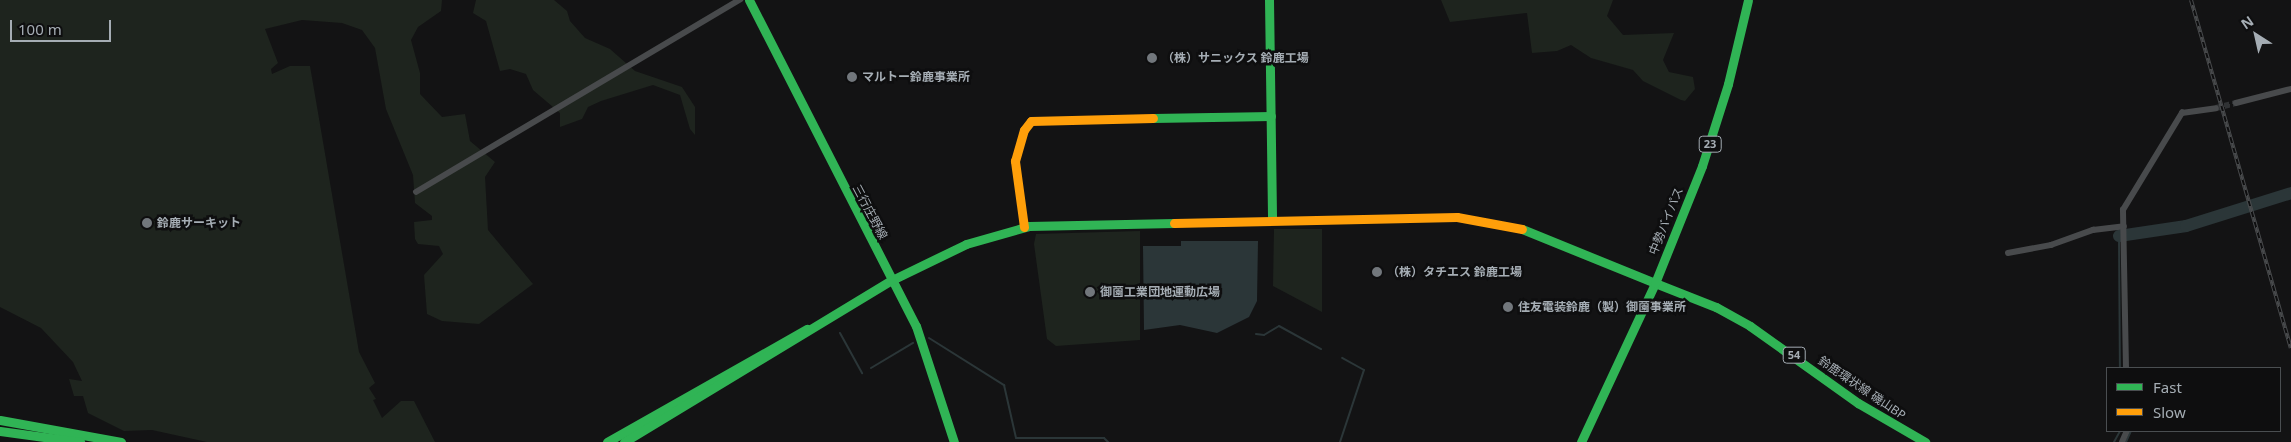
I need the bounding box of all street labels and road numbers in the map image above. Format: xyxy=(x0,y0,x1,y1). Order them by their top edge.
road number: 23 xyxy=(1698,136,1722,152)
street label: 三行庄野線 xyxy=(850,182,890,242)
street label: 中勢バイパス xyxy=(1646,185,1686,257)
road number: 54 xyxy=(1782,346,1806,364)
street label: 鈴鹿環状線 磯山BP xyxy=(1816,353,1908,423)

